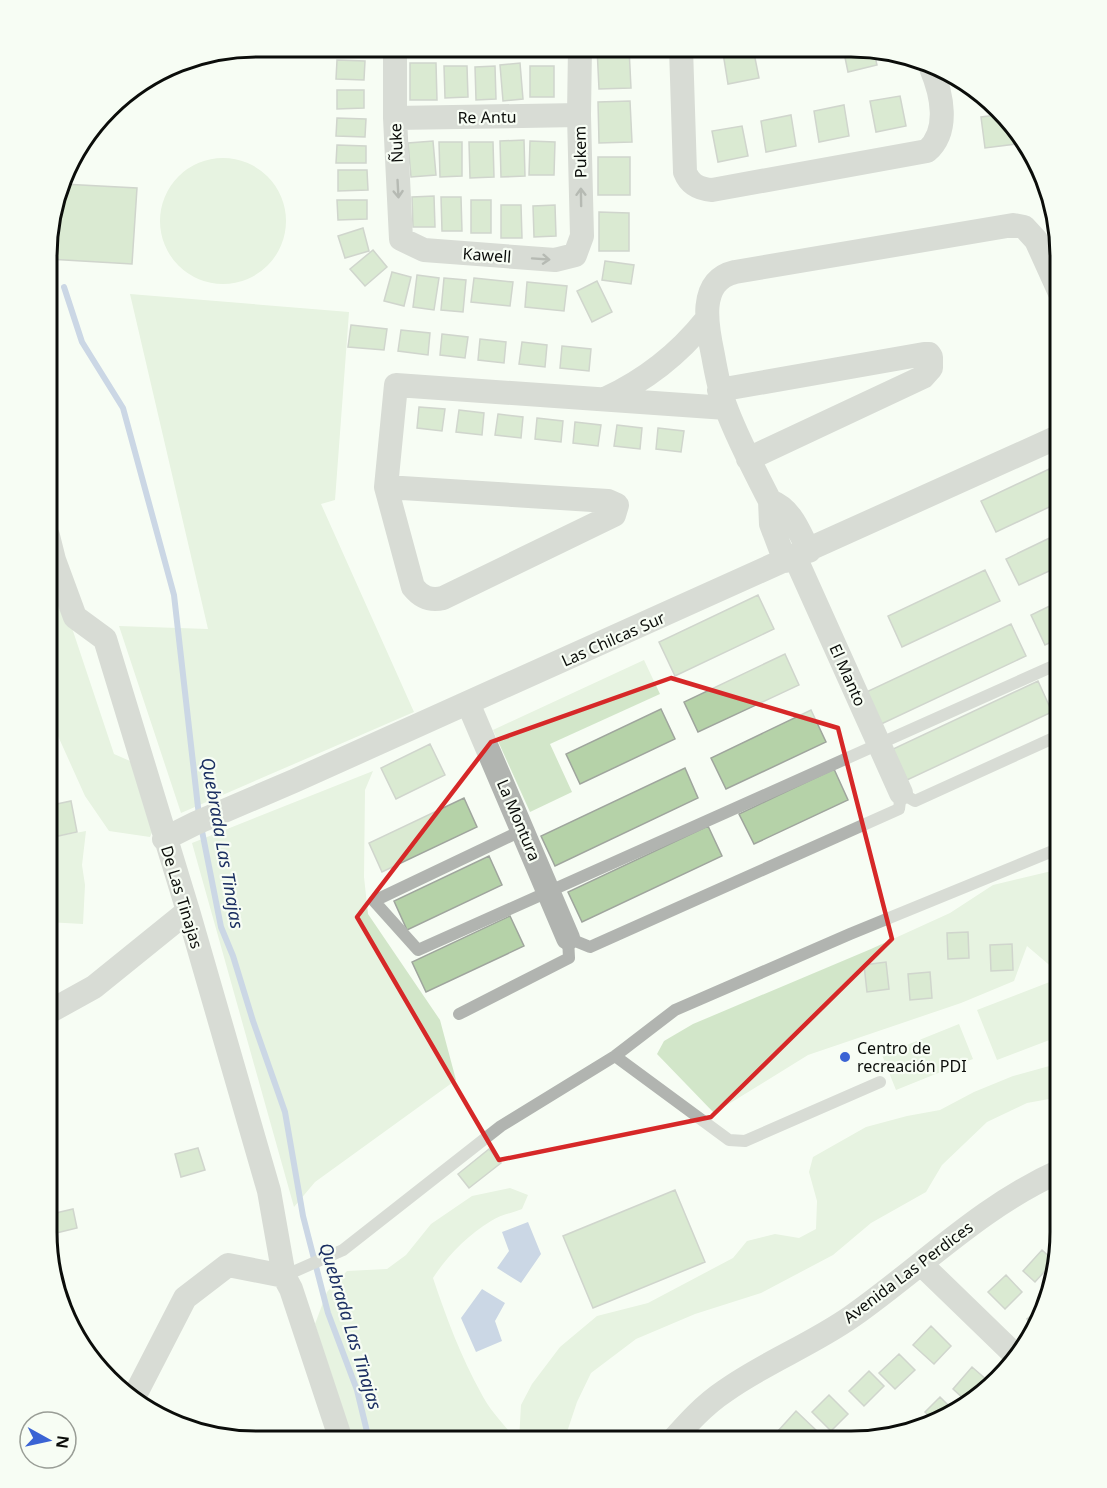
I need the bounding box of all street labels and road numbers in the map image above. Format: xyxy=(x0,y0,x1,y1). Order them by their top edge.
street label: Re Antu xyxy=(457,105,517,129)
street label: Ñuke xyxy=(384,123,408,163)
street label: Pukem xyxy=(569,126,591,178)
street label: Kawell xyxy=(462,242,512,268)
street label: Las Chilcas Sur xyxy=(558,606,669,672)
street label: El Manto xyxy=(825,640,871,710)
street label: La Montura xyxy=(492,776,546,864)
street label: De Las Tinajas xyxy=(156,843,208,951)
street label: Avenida Las Perdices xyxy=(839,1216,977,1328)

